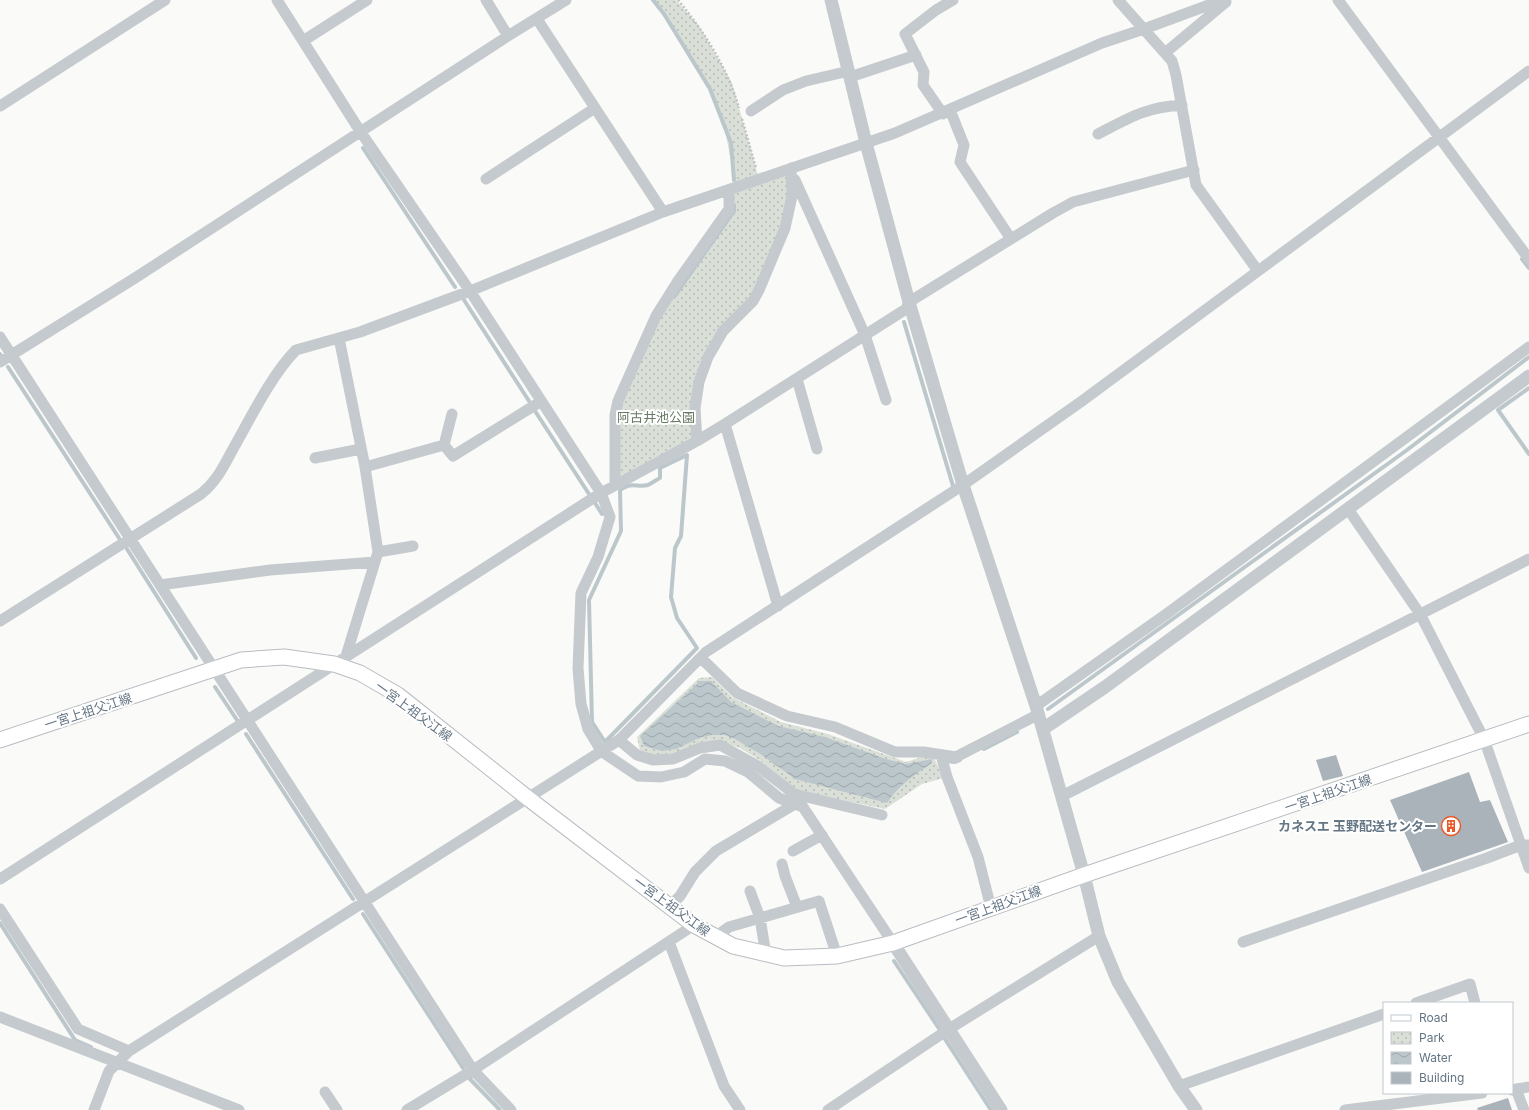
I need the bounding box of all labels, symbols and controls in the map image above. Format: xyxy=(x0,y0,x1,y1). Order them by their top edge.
park label: 阿古井池公園 xyxy=(617,409,695,425)
street label: 一宮上祖父江線 xyxy=(372,678,456,744)
street label: 一宮上祖父江線 xyxy=(42,689,134,733)
street label: 一宮上祖父江線 xyxy=(1282,771,1374,815)
building icon: カネスエ 玉野配送センター xyxy=(1440,815,1462,837)
place label: カネスエ 玉野配送センター xyxy=(1278,818,1437,834)
street label: 一宮上祖父江線 xyxy=(630,873,714,939)
street label: 一宮上祖父江線 xyxy=(953,882,1043,928)
legend xyxy=(1383,1002,1513,1094)
text: Road xyxy=(1419,1010,1448,1025)
text: Park xyxy=(1419,1030,1445,1045)
text: Water xyxy=(1419,1050,1453,1065)
text: Building xyxy=(1419,1070,1464,1085)

